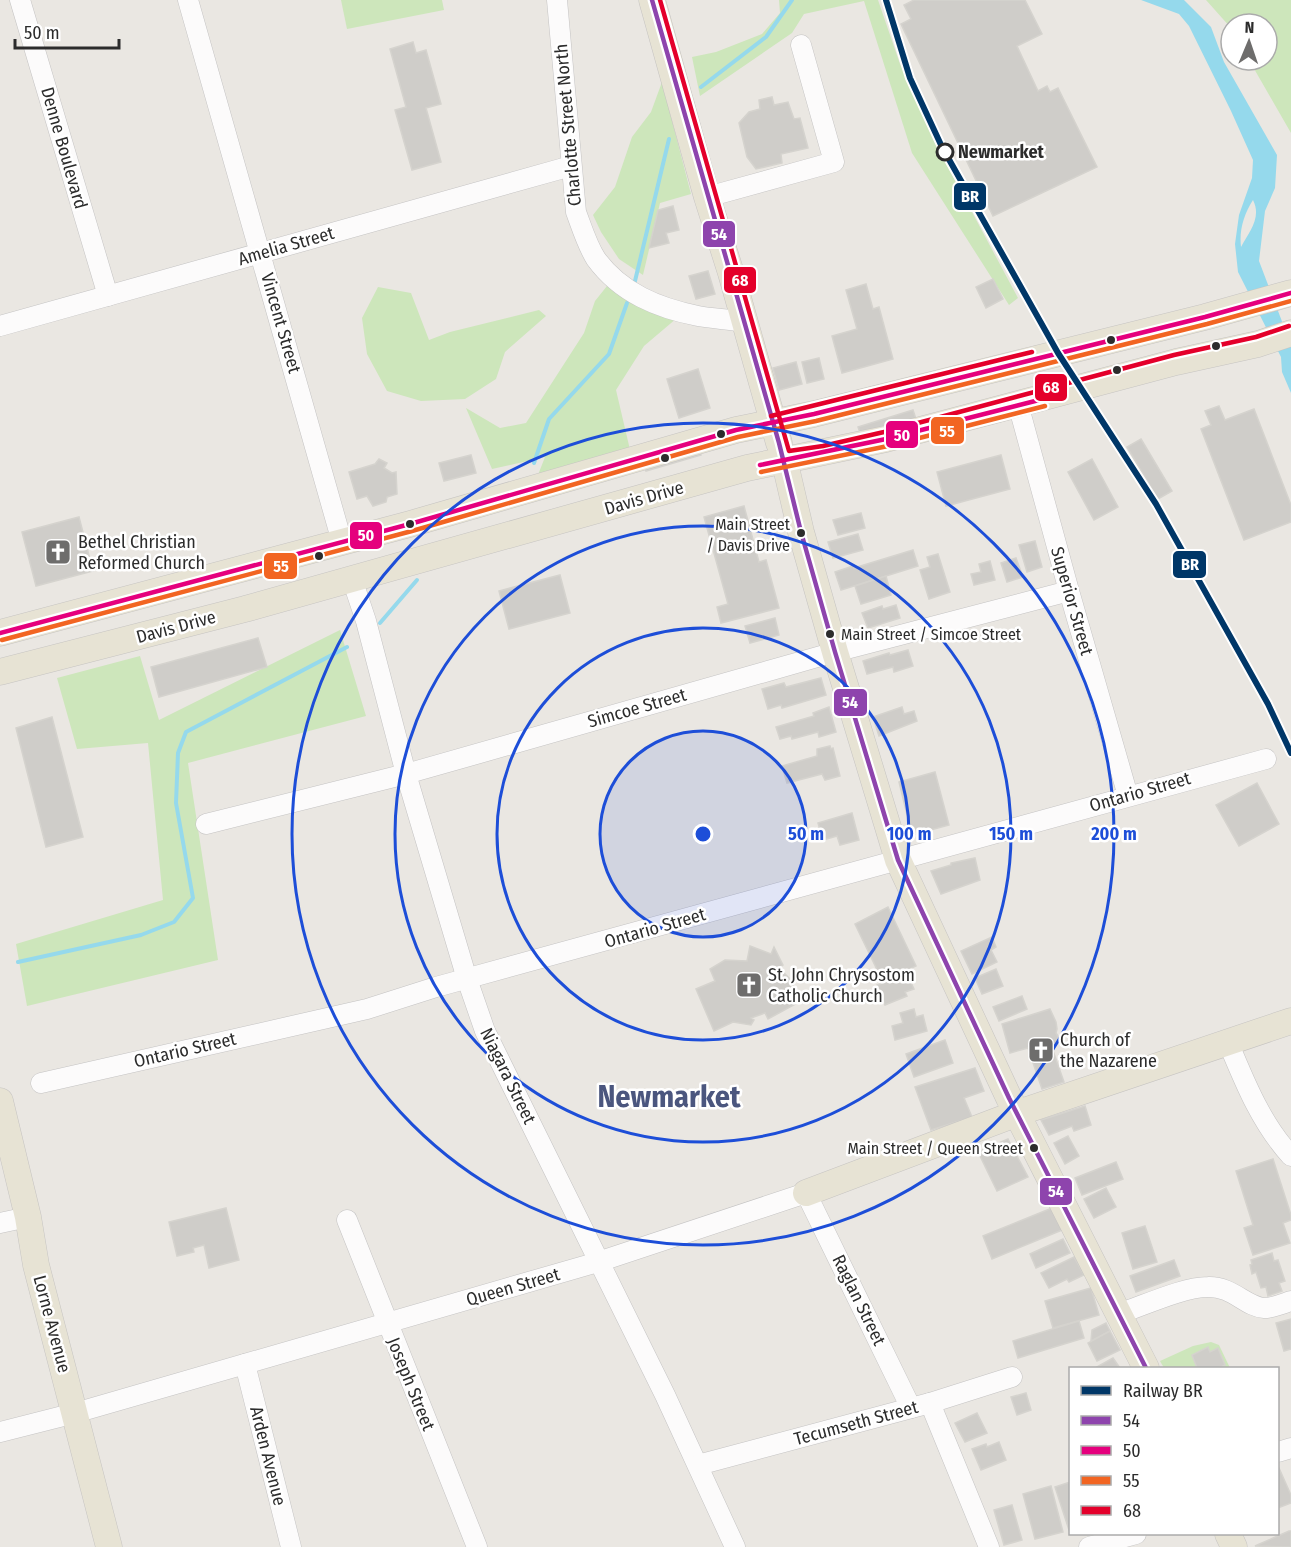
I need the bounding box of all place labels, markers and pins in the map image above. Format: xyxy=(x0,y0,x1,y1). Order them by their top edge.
place label: Newmarket xyxy=(958,141,1045,163)
marker: Newmarket xyxy=(936,143,954,161)
unlabelled marker xyxy=(1105,334,1117,346)
unlabelled marker xyxy=(1210,340,1222,352)
unlabelled marker xyxy=(1111,364,1123,376)
unlabelled marker xyxy=(715,428,727,440)
unlabelled marker xyxy=(659,452,671,464)
place label: Main Street / Davis Drive xyxy=(706,515,791,555)
unlabelled marker xyxy=(404,518,416,530)
marker: Main Street / Davis Drive xyxy=(795,527,807,539)
place label: Bethel Christian Reformed Church xyxy=(78,531,205,574)
church icon: Bethel Christian Reformed Church xyxy=(43,537,73,567)
unlabelled marker xyxy=(313,550,325,562)
place label: Main Street / Simcoe Street xyxy=(841,625,1022,644)
marker: Main Street / Simcoe Street xyxy=(824,628,836,640)
centre of rings xyxy=(693,824,713,844)
place label: St. John Chrysostom Catholic Church xyxy=(768,964,915,1007)
church icon: St. John Chrysostom Catholic Church xyxy=(734,970,764,1000)
place label: Church of the Nazarene xyxy=(1060,1029,1157,1072)
church icon: Church of the Nazarene xyxy=(1026,1035,1056,1065)
place label: Main Street / Queen Street xyxy=(847,1139,1024,1158)
marker: Main Street / Queen Street xyxy=(1028,1142,1040,1154)

